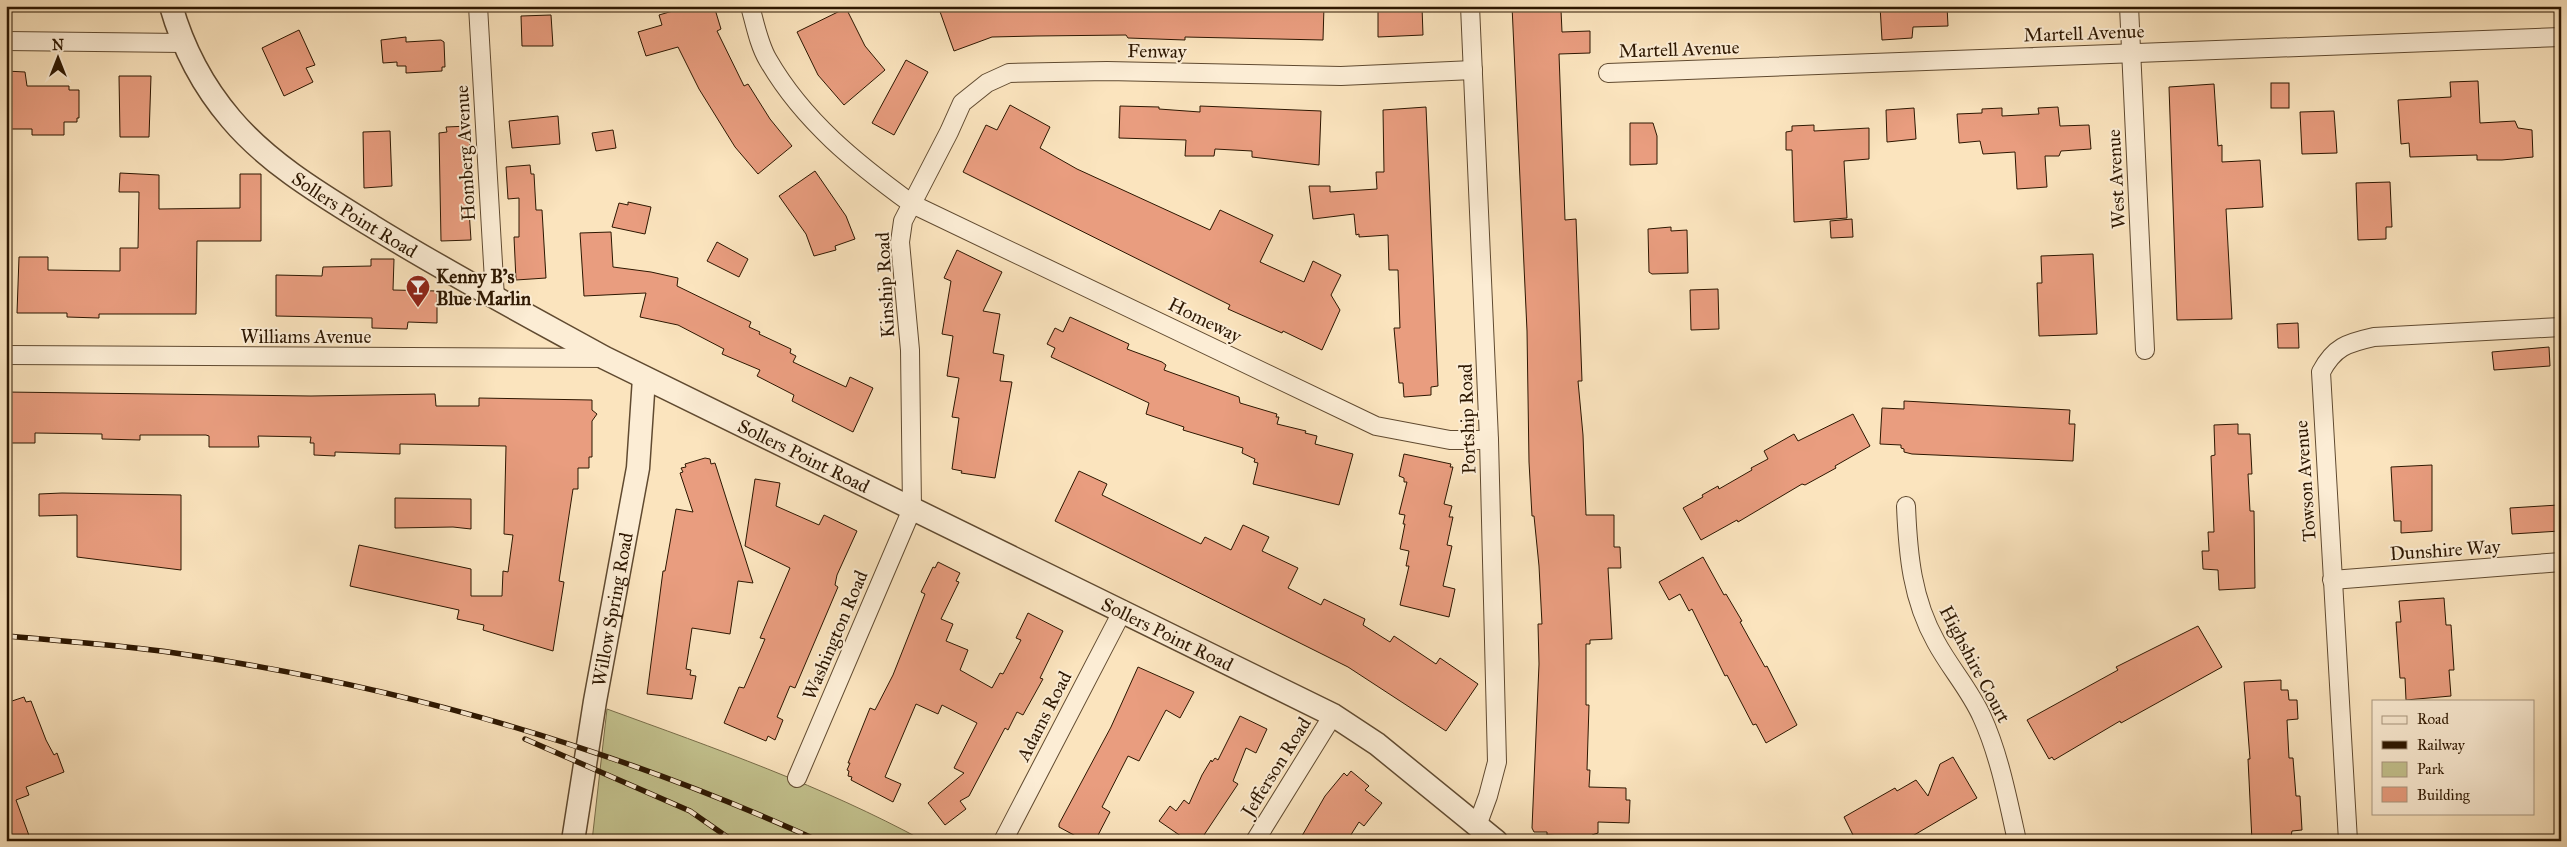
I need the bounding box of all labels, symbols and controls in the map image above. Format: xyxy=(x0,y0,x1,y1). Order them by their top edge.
street label: Martell Avenue xyxy=(2023,19,2145,47)
north arrow xyxy=(32,32,82,82)
street label: Martell Avenue xyxy=(1618,35,1740,63)
text: N xyxy=(52,37,64,54)
street label: Fenway xyxy=(1127,39,1188,63)
street label: Homberg Avenue xyxy=(450,84,481,222)
street label: West Avenue xyxy=(2102,128,2130,230)
street label: Sollers Point Road xyxy=(288,166,422,263)
street label: Kinship Road xyxy=(871,231,899,338)
place label: Kenny B's Blue Marlin xyxy=(436,265,532,310)
bar icon: Kenny B's Blue Marlin xyxy=(405,274,431,308)
street label: Homeway xyxy=(1165,292,1246,348)
street label: Williams Avenue xyxy=(241,325,371,348)
street label: Portship Road xyxy=(1454,363,1480,475)
street label: Sollers Point Road xyxy=(734,414,874,498)
street label: Towson Avenue xyxy=(2289,419,2321,542)
street label: Willow Spring Road xyxy=(586,530,637,688)
street label: Dunshire Way xyxy=(2389,535,2502,565)
street label: Washington Road xyxy=(797,566,874,704)
street label: Sollers Point Road xyxy=(1098,592,1238,676)
street label: Highshire Court xyxy=(1934,601,2016,727)
street label: Adams Road xyxy=(1011,667,1077,766)
legend xyxy=(2372,700,2534,814)
text: Road xyxy=(2417,710,2449,728)
street label: Jefferson Road xyxy=(1235,713,1317,823)
text: Railway xyxy=(2417,736,2466,754)
text: Park xyxy=(2417,760,2444,778)
text: Building xyxy=(2417,786,2471,804)

